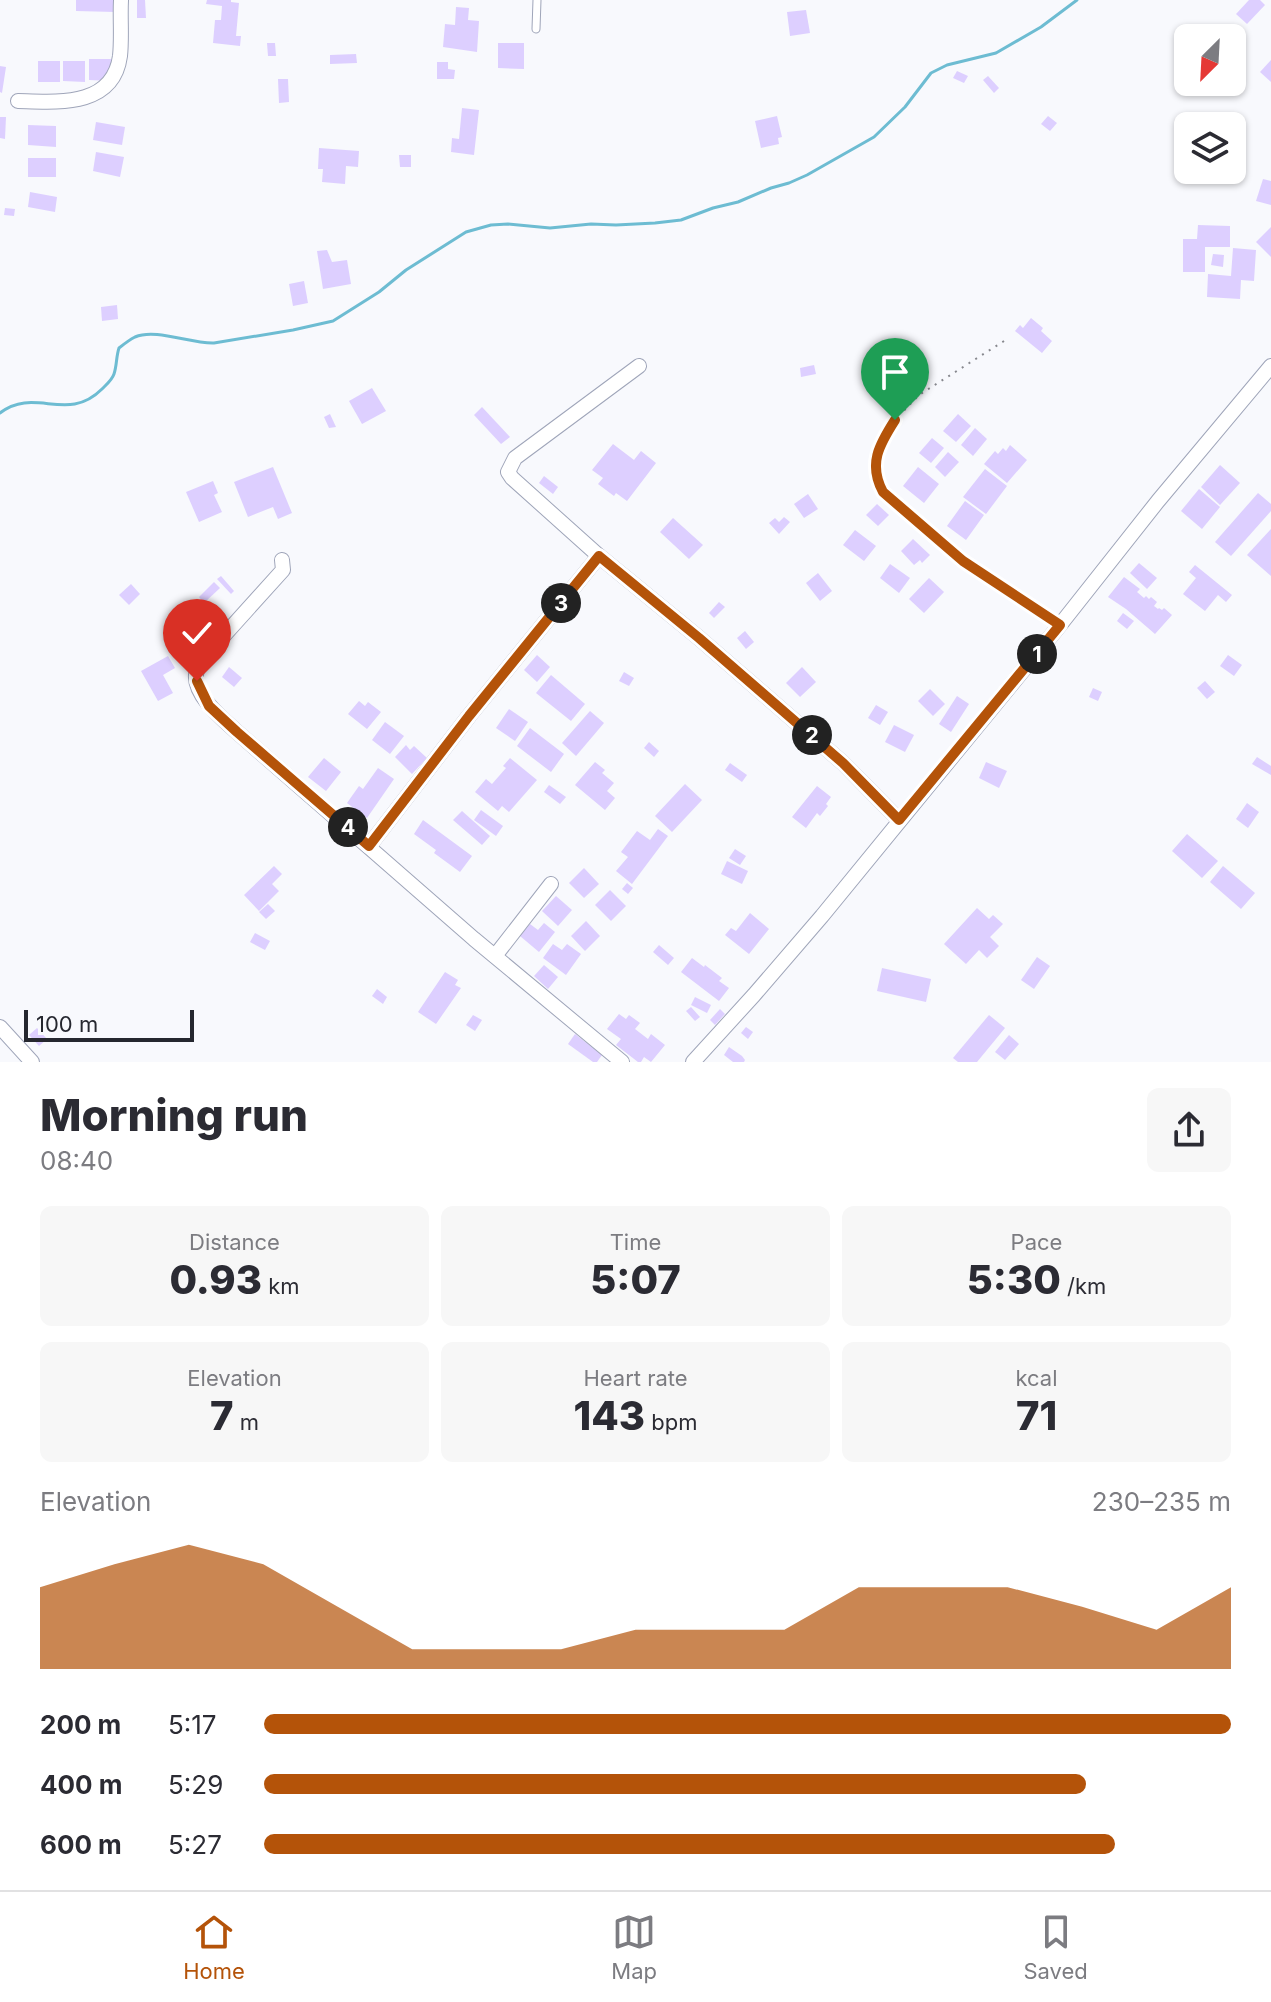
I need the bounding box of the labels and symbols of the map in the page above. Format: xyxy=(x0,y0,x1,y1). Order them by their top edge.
north arrow xyxy=(1174,24,1246,96)
pin xyxy=(861,338,929,420)
pin: 3 xyxy=(541,583,581,623)
pin xyxy=(163,599,231,681)
pin: 1 xyxy=(1017,634,1057,674)
pin: 2 xyxy=(792,715,832,755)
pin: 4 xyxy=(328,807,368,847)
scale bar xyxy=(24,1006,194,1042)

